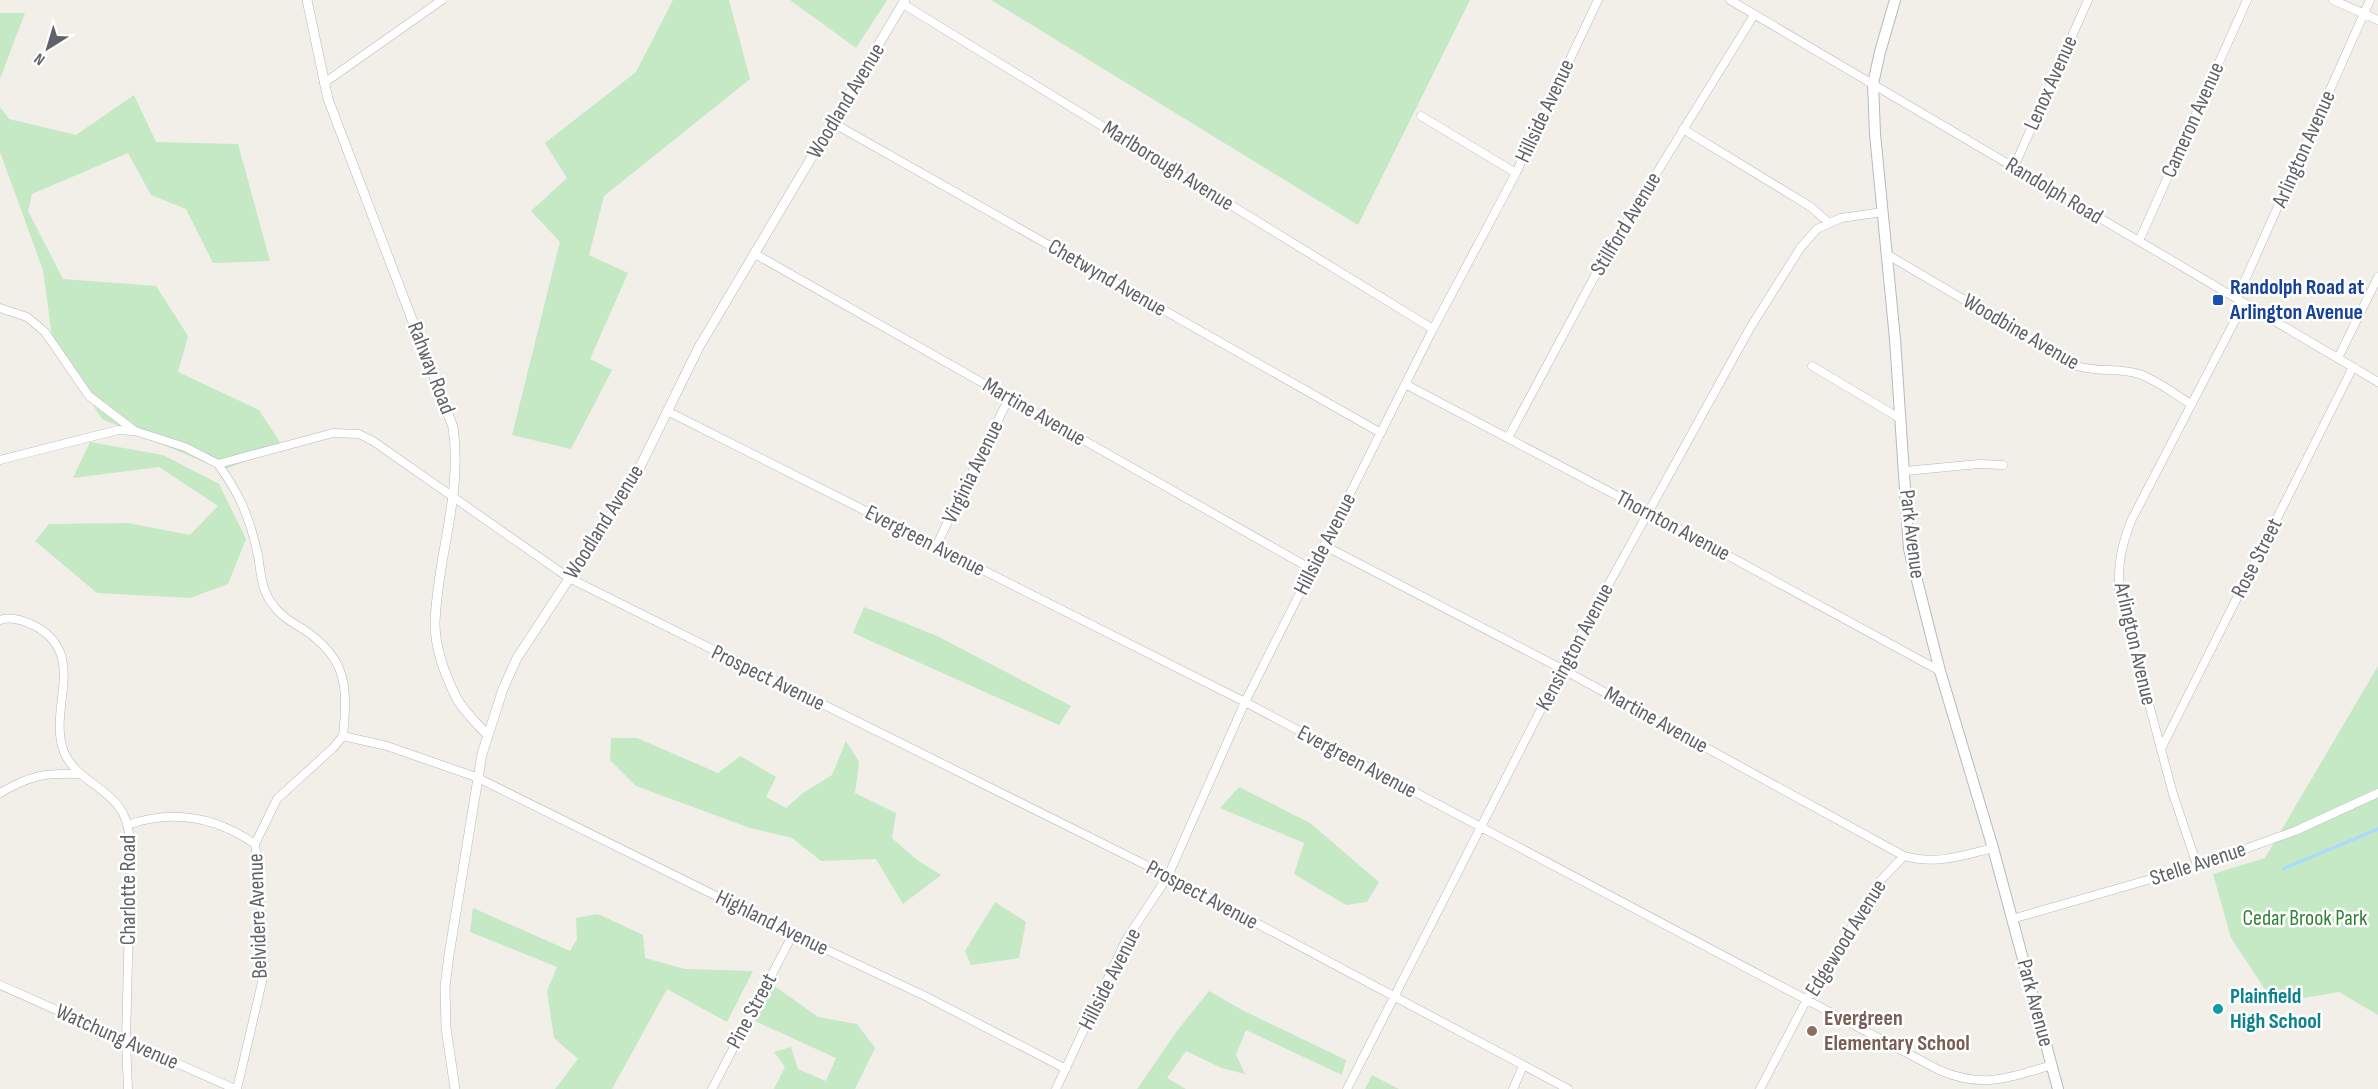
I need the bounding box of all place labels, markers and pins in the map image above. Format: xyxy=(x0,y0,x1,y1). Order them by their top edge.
place label: Randolph Road at Arlington Avenue xyxy=(2229,274,2364,326)
marker: Randolph Road at Arlington Avenue xyxy=(2211,293,2225,307)
place label: Plainfield High School xyxy=(2230,983,2321,1035)
marker: Plainfield High School xyxy=(2211,1002,2225,1016)
place label: Evergreen Elementary School xyxy=(1824,1005,1970,1057)
marker: Evergreen Elementary School xyxy=(1805,1024,1819,1038)

